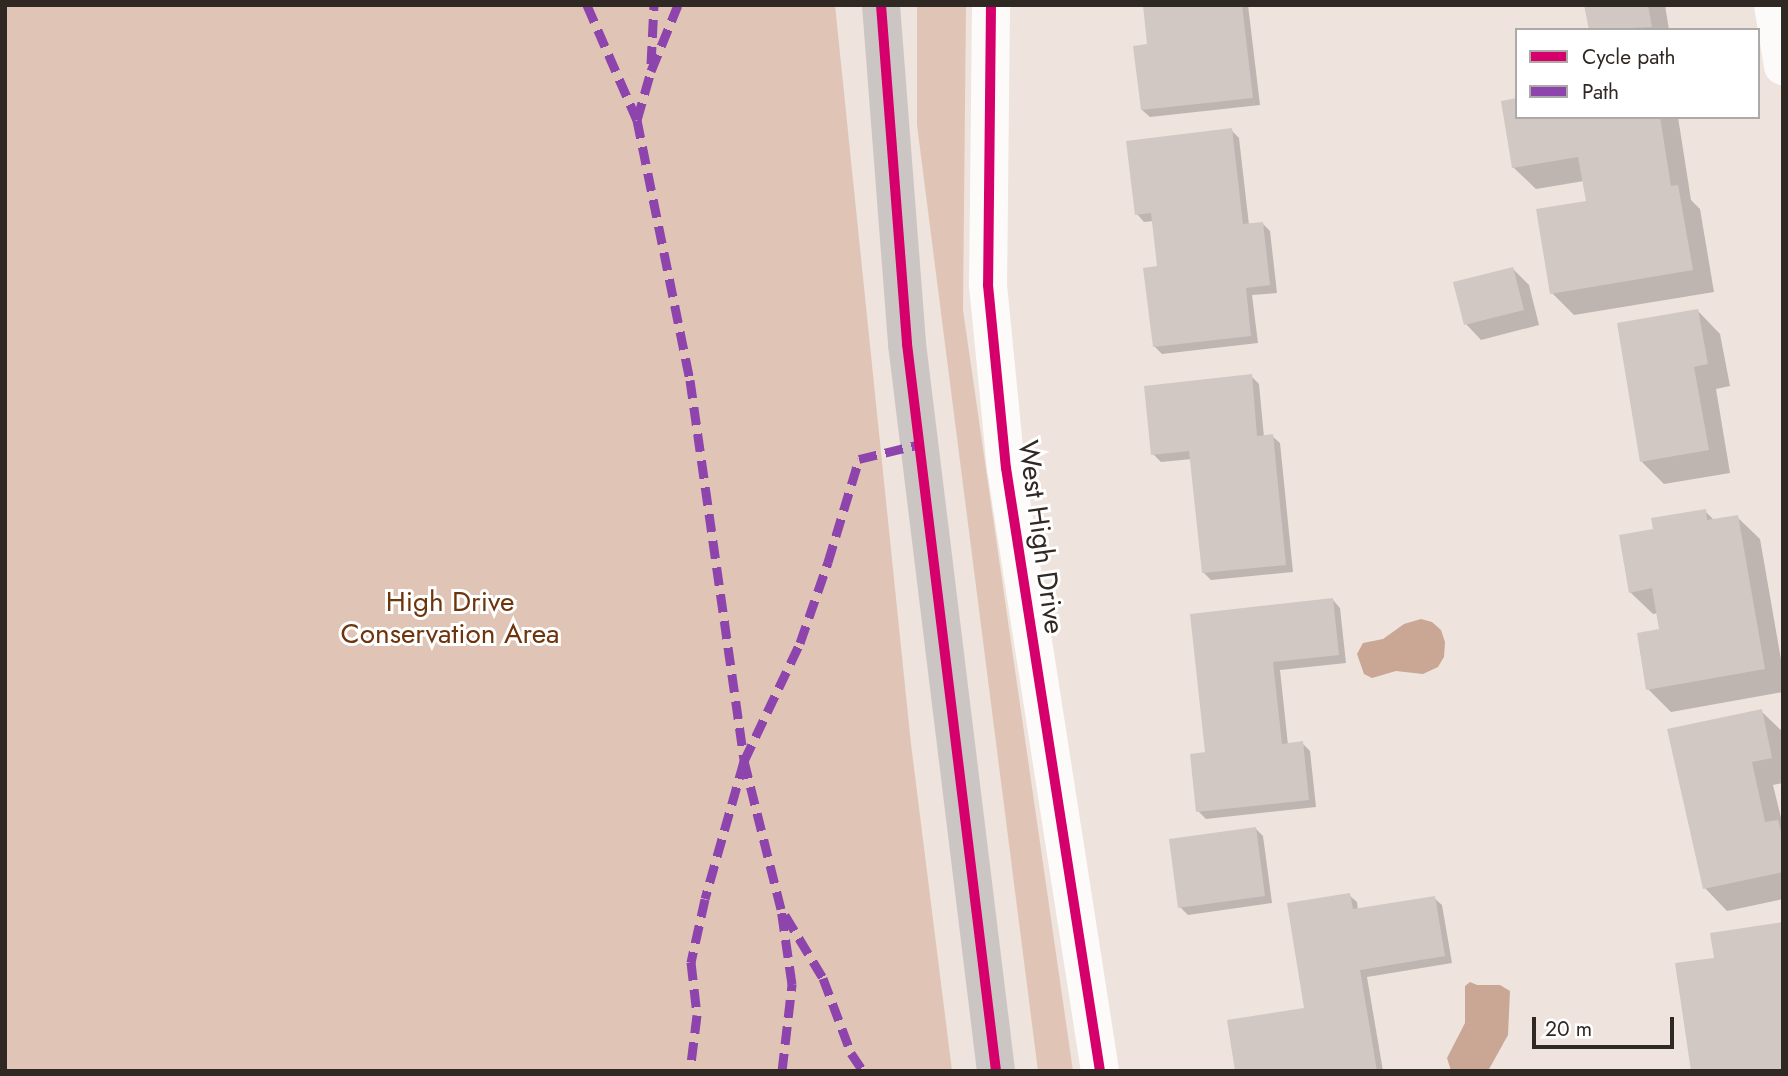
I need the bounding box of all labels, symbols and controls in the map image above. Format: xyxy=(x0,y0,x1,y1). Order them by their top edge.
legend xyxy=(1515,28,1760,119)
text: Cycle path xyxy=(1582,42,1675,72)
text: Path xyxy=(1582,77,1619,107)
street label: West High Drive xyxy=(1011,438,1071,636)
park label: High Drive Conservation Area xyxy=(340,585,560,651)
scale bar xyxy=(1536,1002,1678,1046)
text: 20 m xyxy=(1545,1014,1592,1044)

